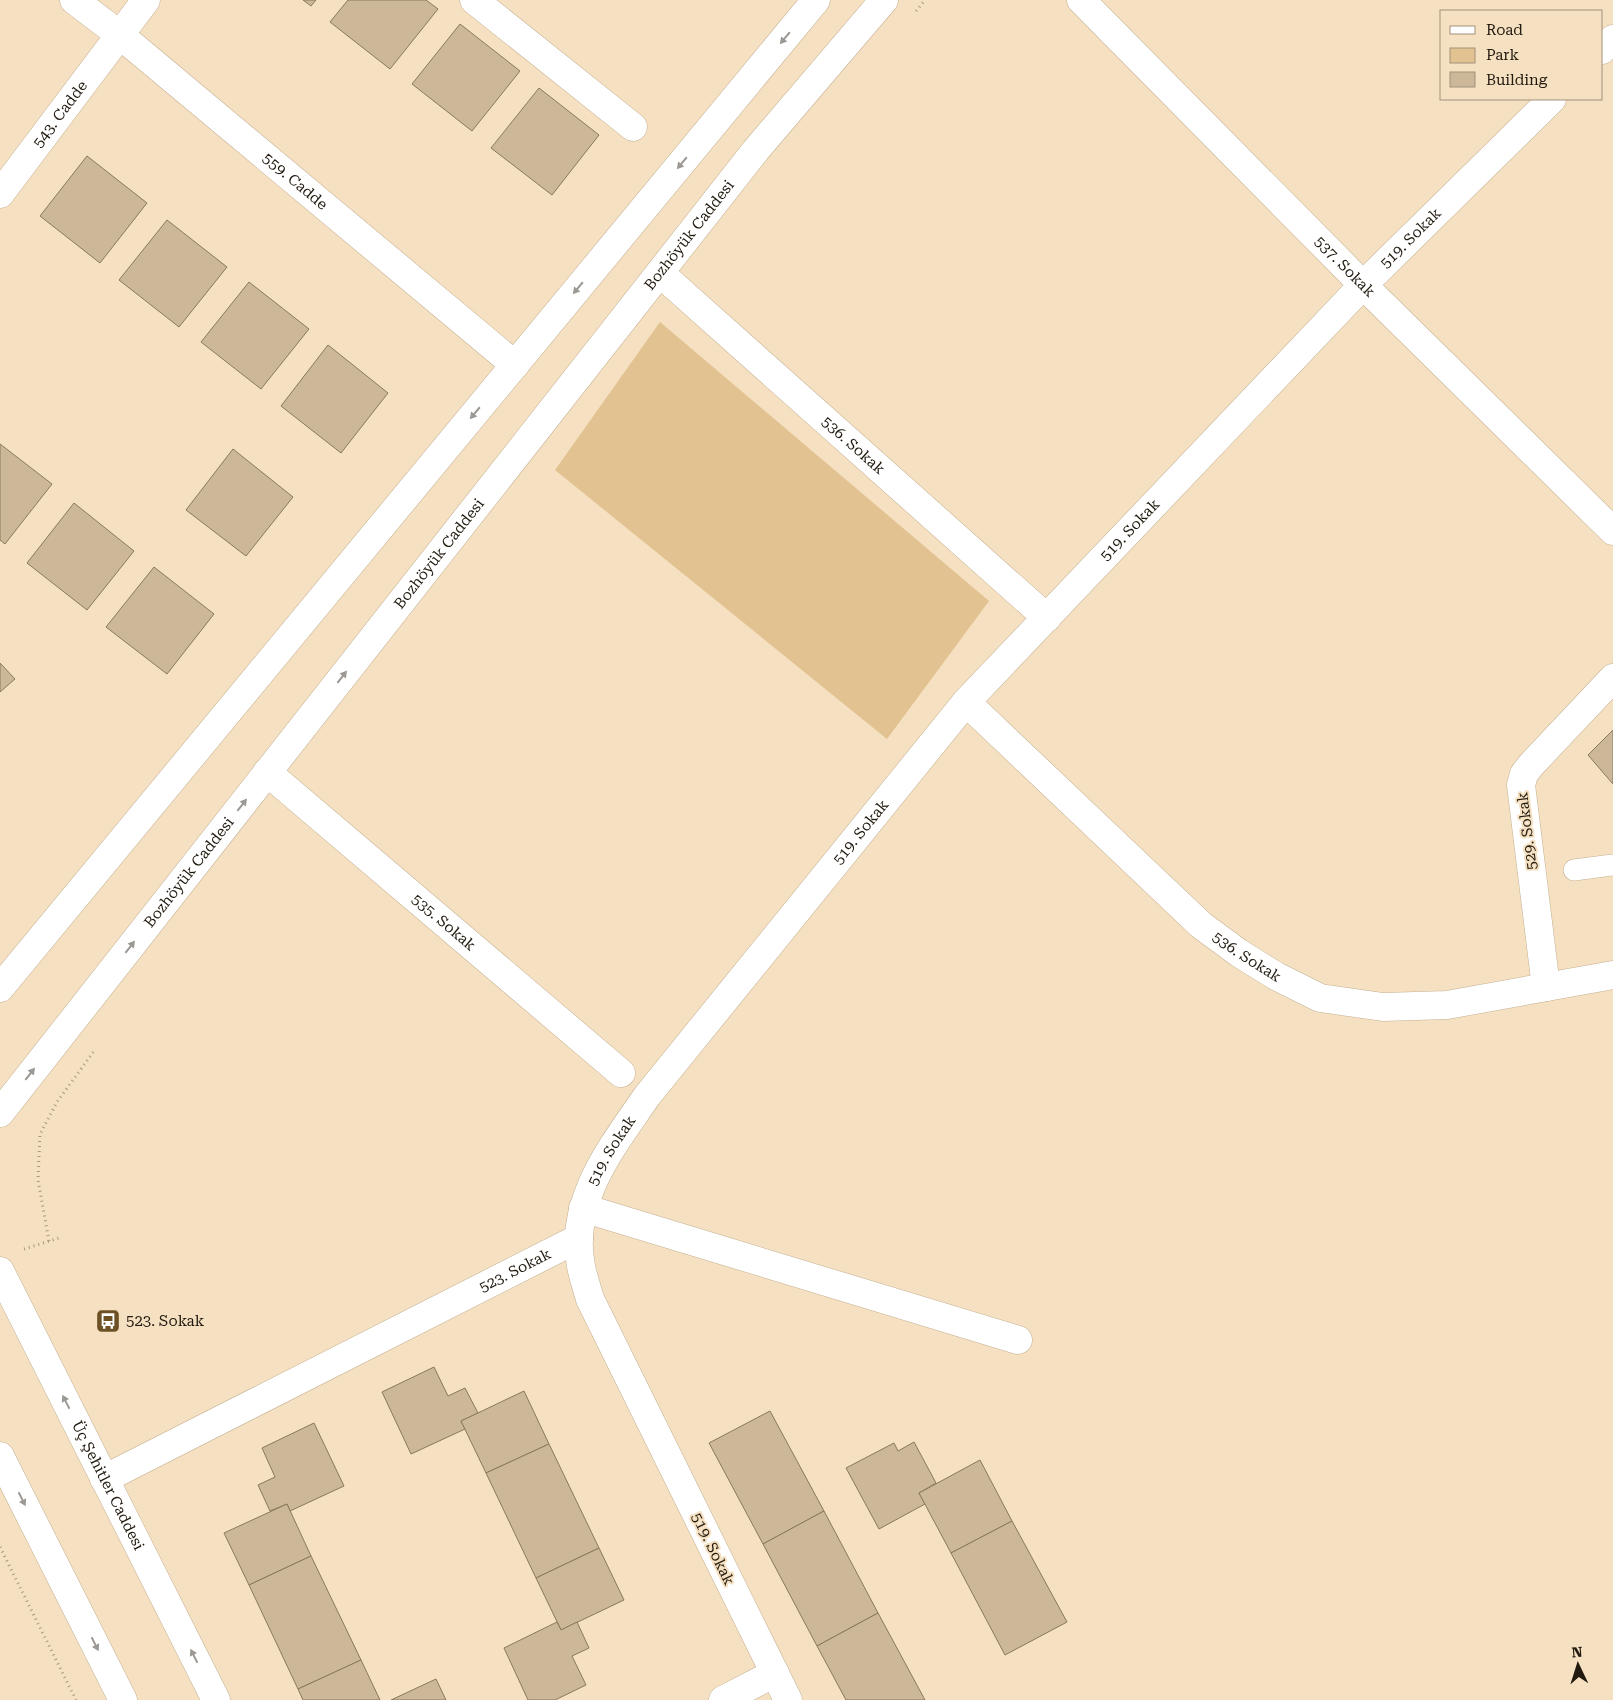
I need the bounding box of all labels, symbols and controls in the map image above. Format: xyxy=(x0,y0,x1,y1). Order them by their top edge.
legend xyxy=(1440,10,1603,100)
text: Road xyxy=(1486,21,1523,39)
one-way arrow xyxy=(780,31,791,44)
text: Park xyxy=(1486,46,1520,64)
text: Building xyxy=(1486,71,1548,89)
street label: 543. Cadde xyxy=(29,77,91,151)
street label: 559. Cadde xyxy=(259,149,331,214)
one-way arrow xyxy=(676,156,687,169)
street label: Bozhöyük Caddesi xyxy=(640,176,738,294)
street label: 519. Sokak xyxy=(1376,204,1445,272)
street label: 537. Sokak xyxy=(1311,232,1379,301)
one-way arrow xyxy=(573,281,584,294)
one-way arrow xyxy=(469,407,481,419)
street label: 536. Sokak xyxy=(818,413,889,478)
street label: Bozhöyük Caddesi xyxy=(390,495,488,612)
street label: 519. Sokak xyxy=(1096,495,1164,564)
one-way arrow xyxy=(337,670,347,684)
street label: 529. Sokak xyxy=(1513,791,1541,871)
street label: 519. Sokak xyxy=(829,796,893,868)
one-way arrow xyxy=(236,799,247,812)
street label: Bozhöyük Caddesi xyxy=(140,814,238,931)
street label: 535. Sokak xyxy=(408,890,480,955)
street label: 536. Sokak xyxy=(1209,928,1285,986)
one-way arrow xyxy=(125,940,136,953)
one-way arrow xyxy=(25,1068,36,1081)
street label: 519. Sokak xyxy=(584,1112,640,1188)
street label: 523. Sokak xyxy=(476,1244,555,1296)
bus stop icon: 523. Sokak xyxy=(95,1308,121,1334)
place label: 523. Sokak xyxy=(126,1312,205,1330)
one-way arrow xyxy=(62,1395,70,1409)
street label: Üç Şehitler Caddesi xyxy=(68,1418,148,1553)
one-way arrow xyxy=(18,1492,26,1506)
street label: 519. Sokak xyxy=(688,1510,738,1589)
one-way arrow xyxy=(91,1637,99,1652)
north arrow xyxy=(1553,1640,1603,1690)
text: N xyxy=(1571,1644,1583,1660)
one-way arrow xyxy=(190,1649,198,1664)

